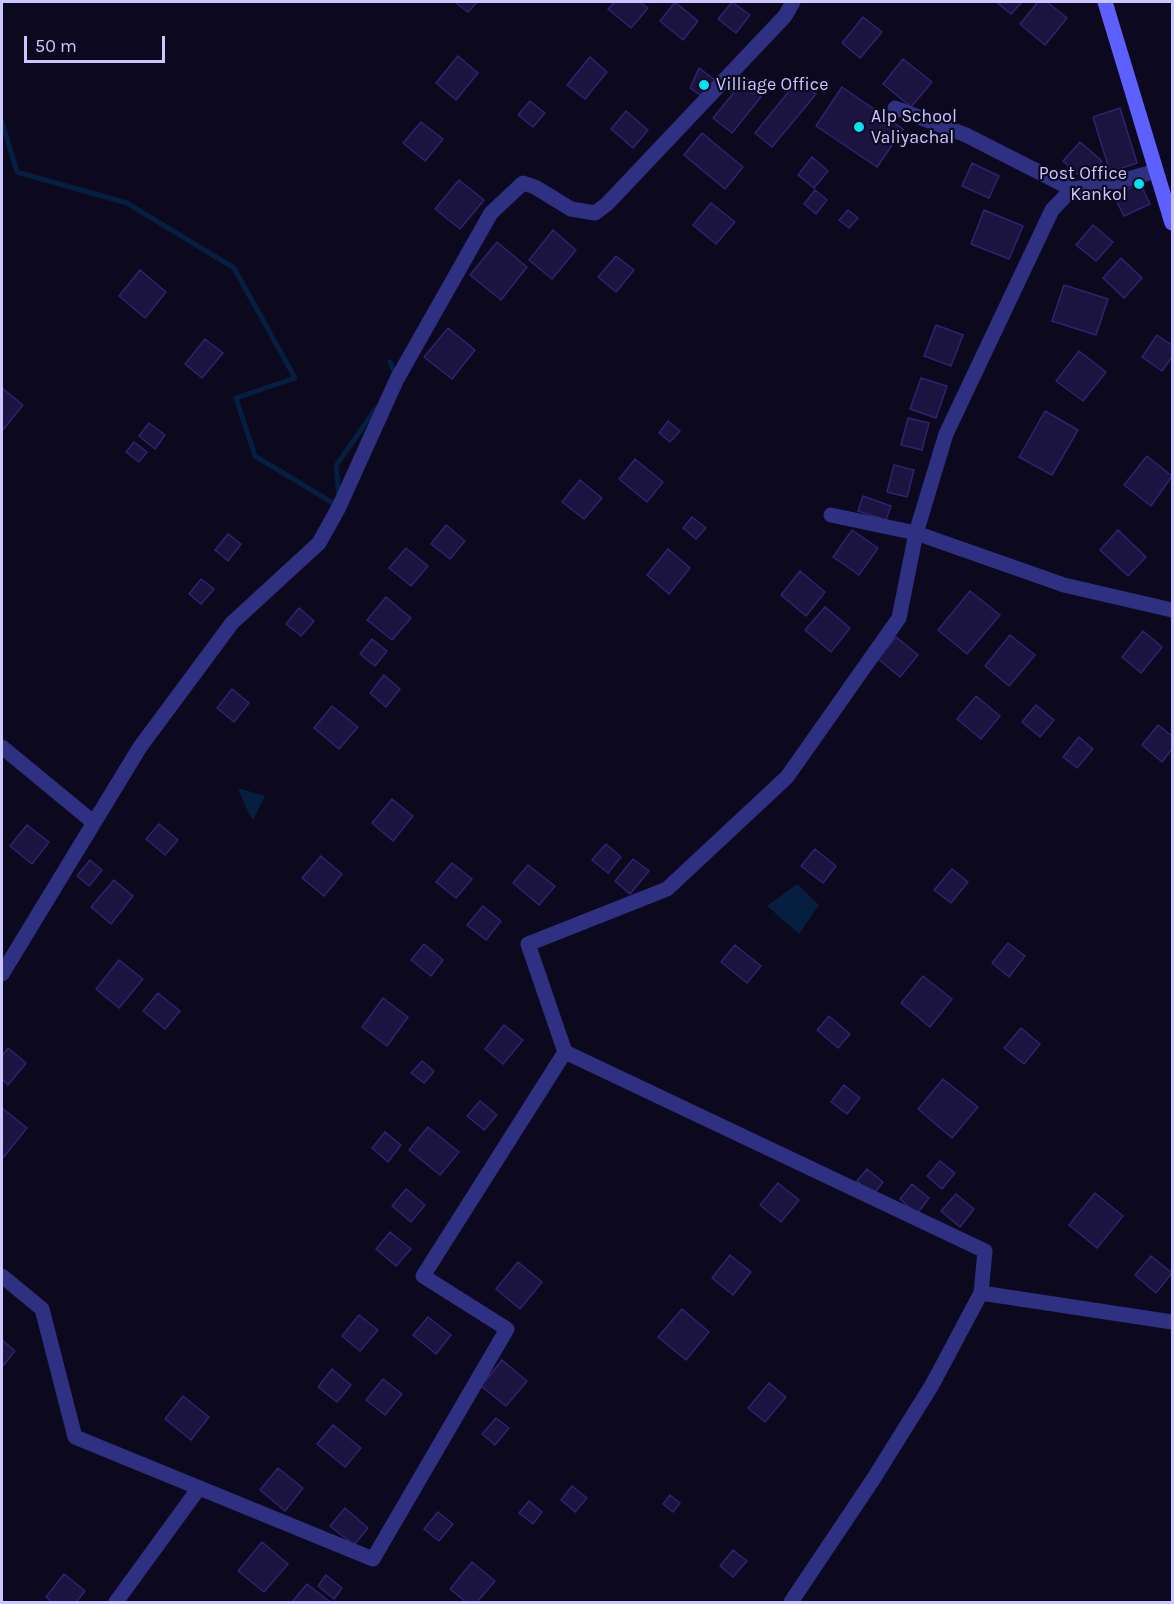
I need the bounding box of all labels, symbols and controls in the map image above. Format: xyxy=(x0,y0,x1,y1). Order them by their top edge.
scale bar xyxy=(27,24,168,62)
text: 50 m xyxy=(35,35,77,57)
place label: Villiage Office xyxy=(716,74,828,96)
marker: Villiage Office xyxy=(697,78,711,92)
place label: Alp School Valiyachal xyxy=(871,106,957,148)
marker: Alp School Valiyachal xyxy=(852,120,866,134)
place label: Post Office Kankol xyxy=(1039,163,1127,206)
marker: Post Office Kankol xyxy=(1132,177,1146,191)

